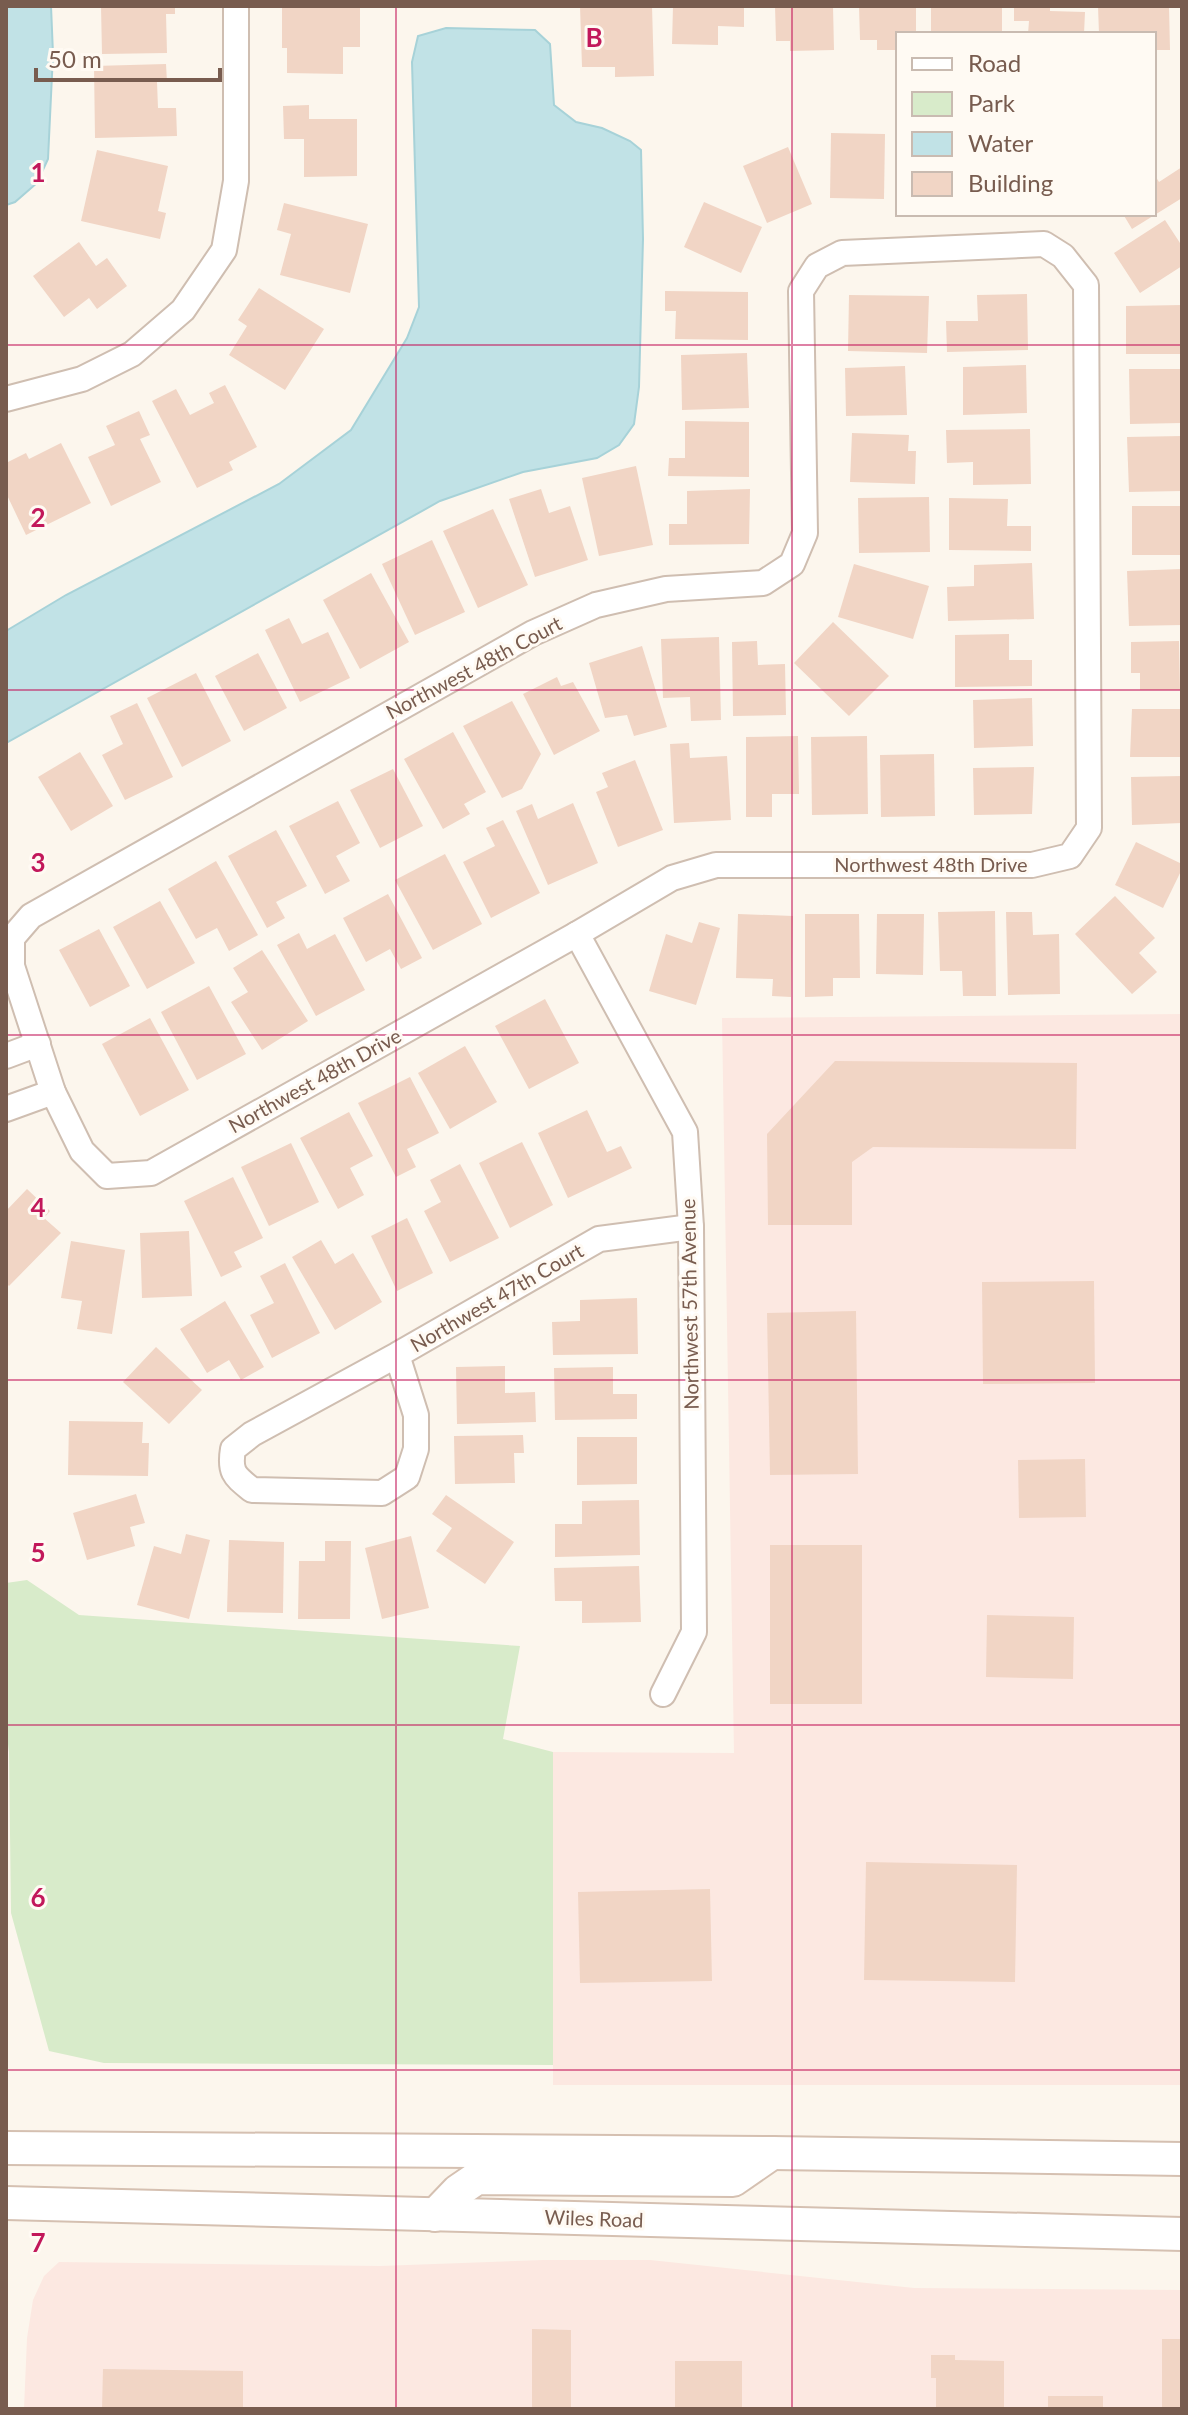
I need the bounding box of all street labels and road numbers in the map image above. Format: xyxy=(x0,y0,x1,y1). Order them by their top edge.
street label: Northwest 48th Court xyxy=(381,611,566,724)
street label: Northwest 48th Drive xyxy=(834,852,1028,876)
street label: Northwest 48th Drive xyxy=(224,1023,405,1137)
street label: Northwest 57th Avenue xyxy=(675,1198,703,1410)
street label: Northwest 47th Court xyxy=(406,1238,587,1356)
street label: Wiles Road xyxy=(544,2204,644,2232)

